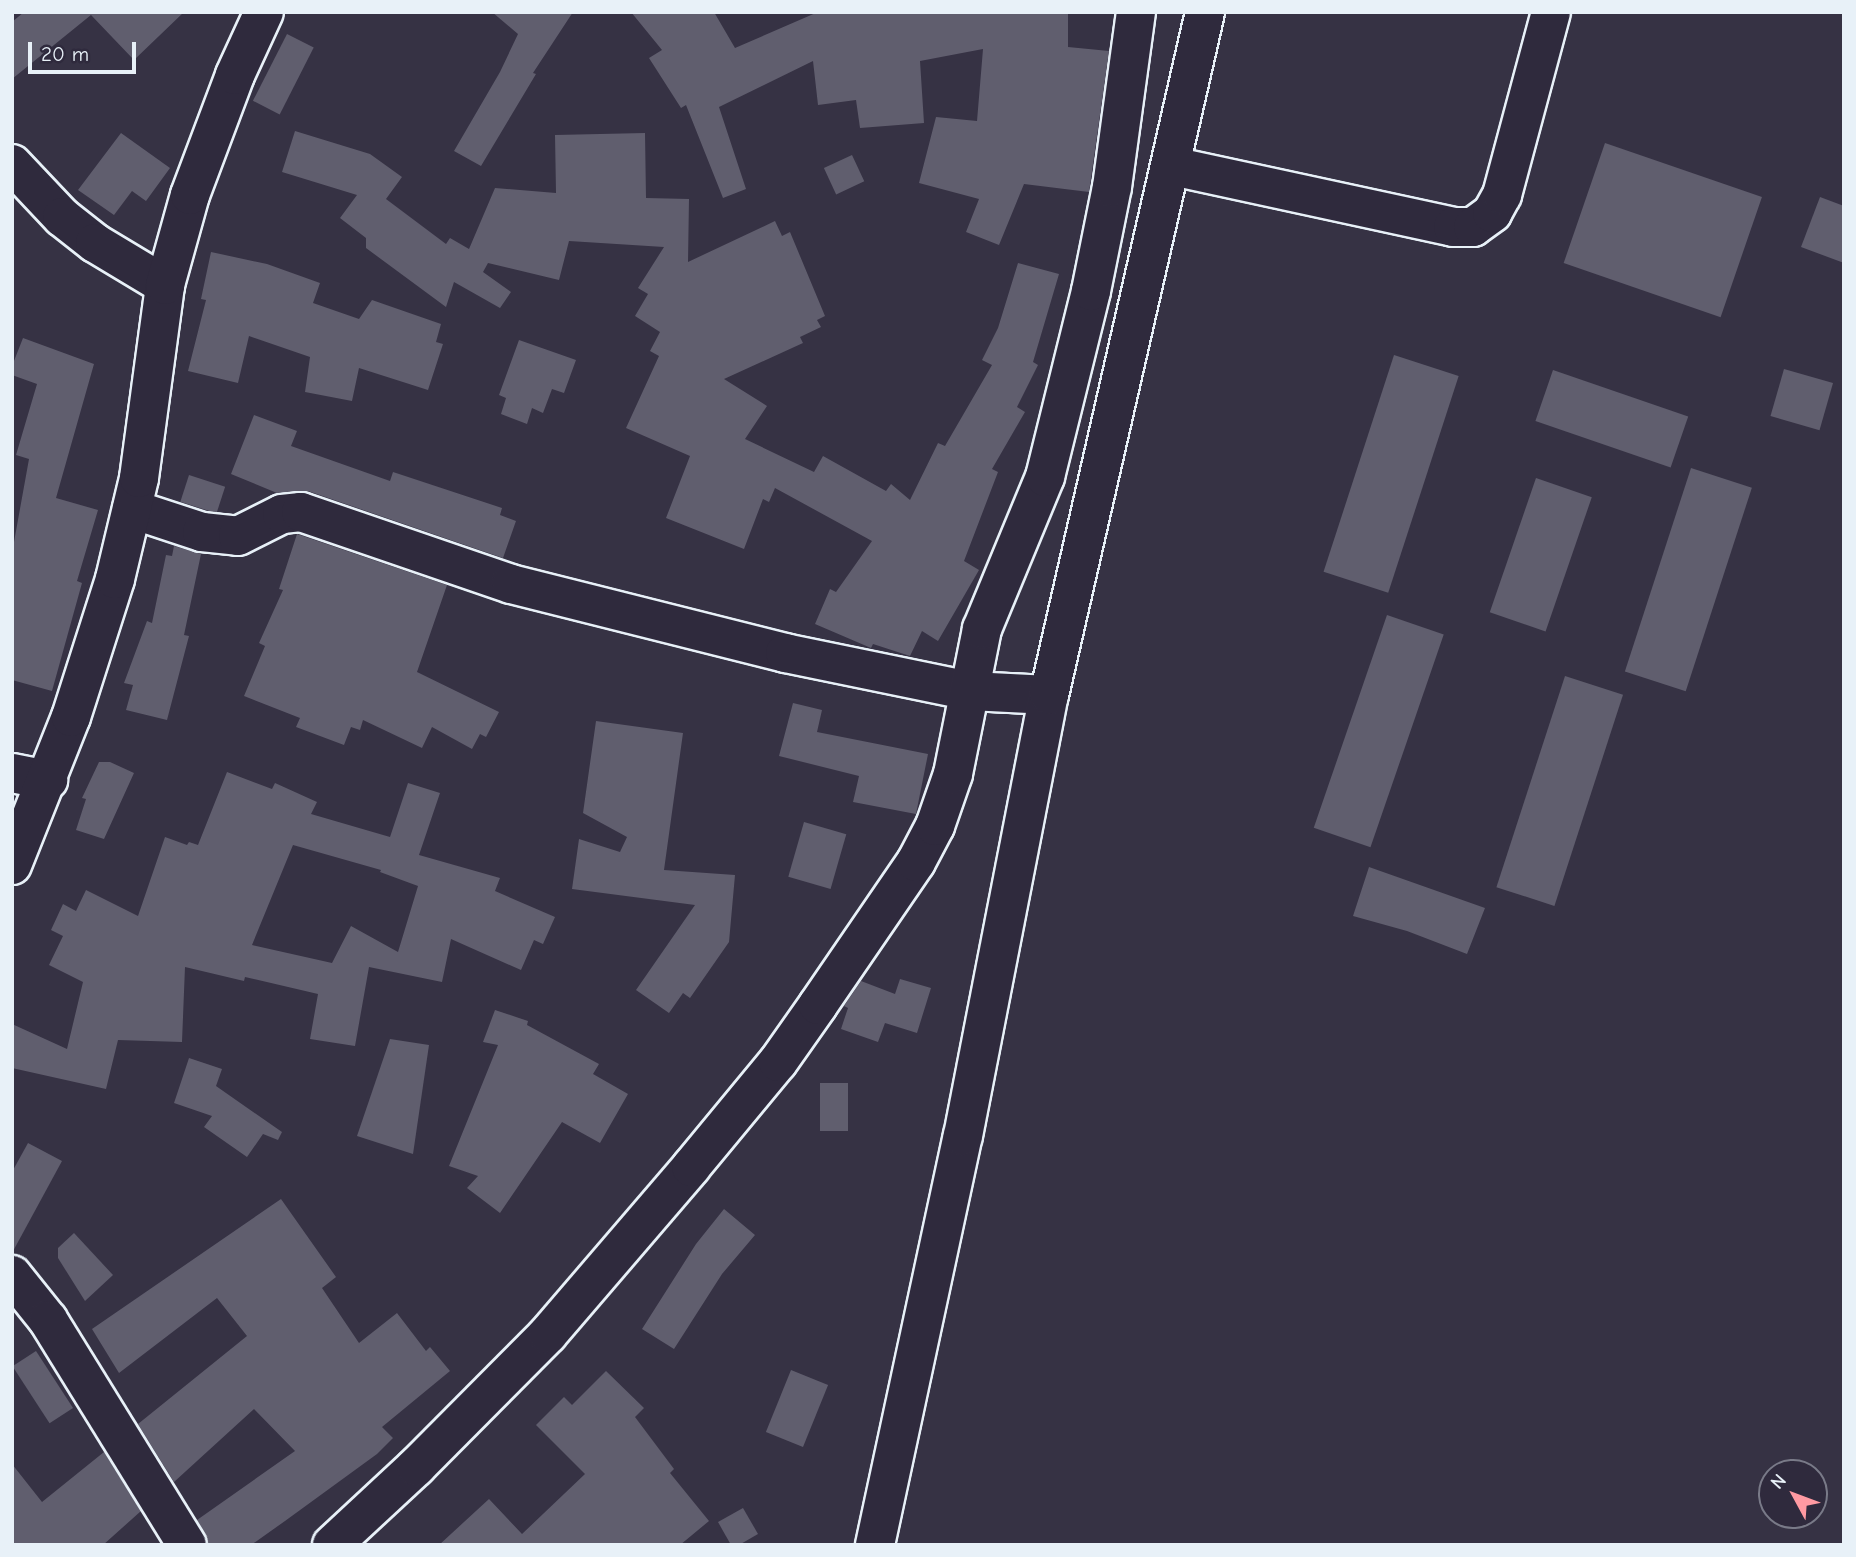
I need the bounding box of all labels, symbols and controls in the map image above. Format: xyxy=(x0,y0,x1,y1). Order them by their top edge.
scale bar xyxy=(32,28,140,72)
text: 20 m xyxy=(41,42,89,66)
north arrow xyxy=(1758,1459,1828,1529)
text: N xyxy=(1766,1470,1791,1493)

